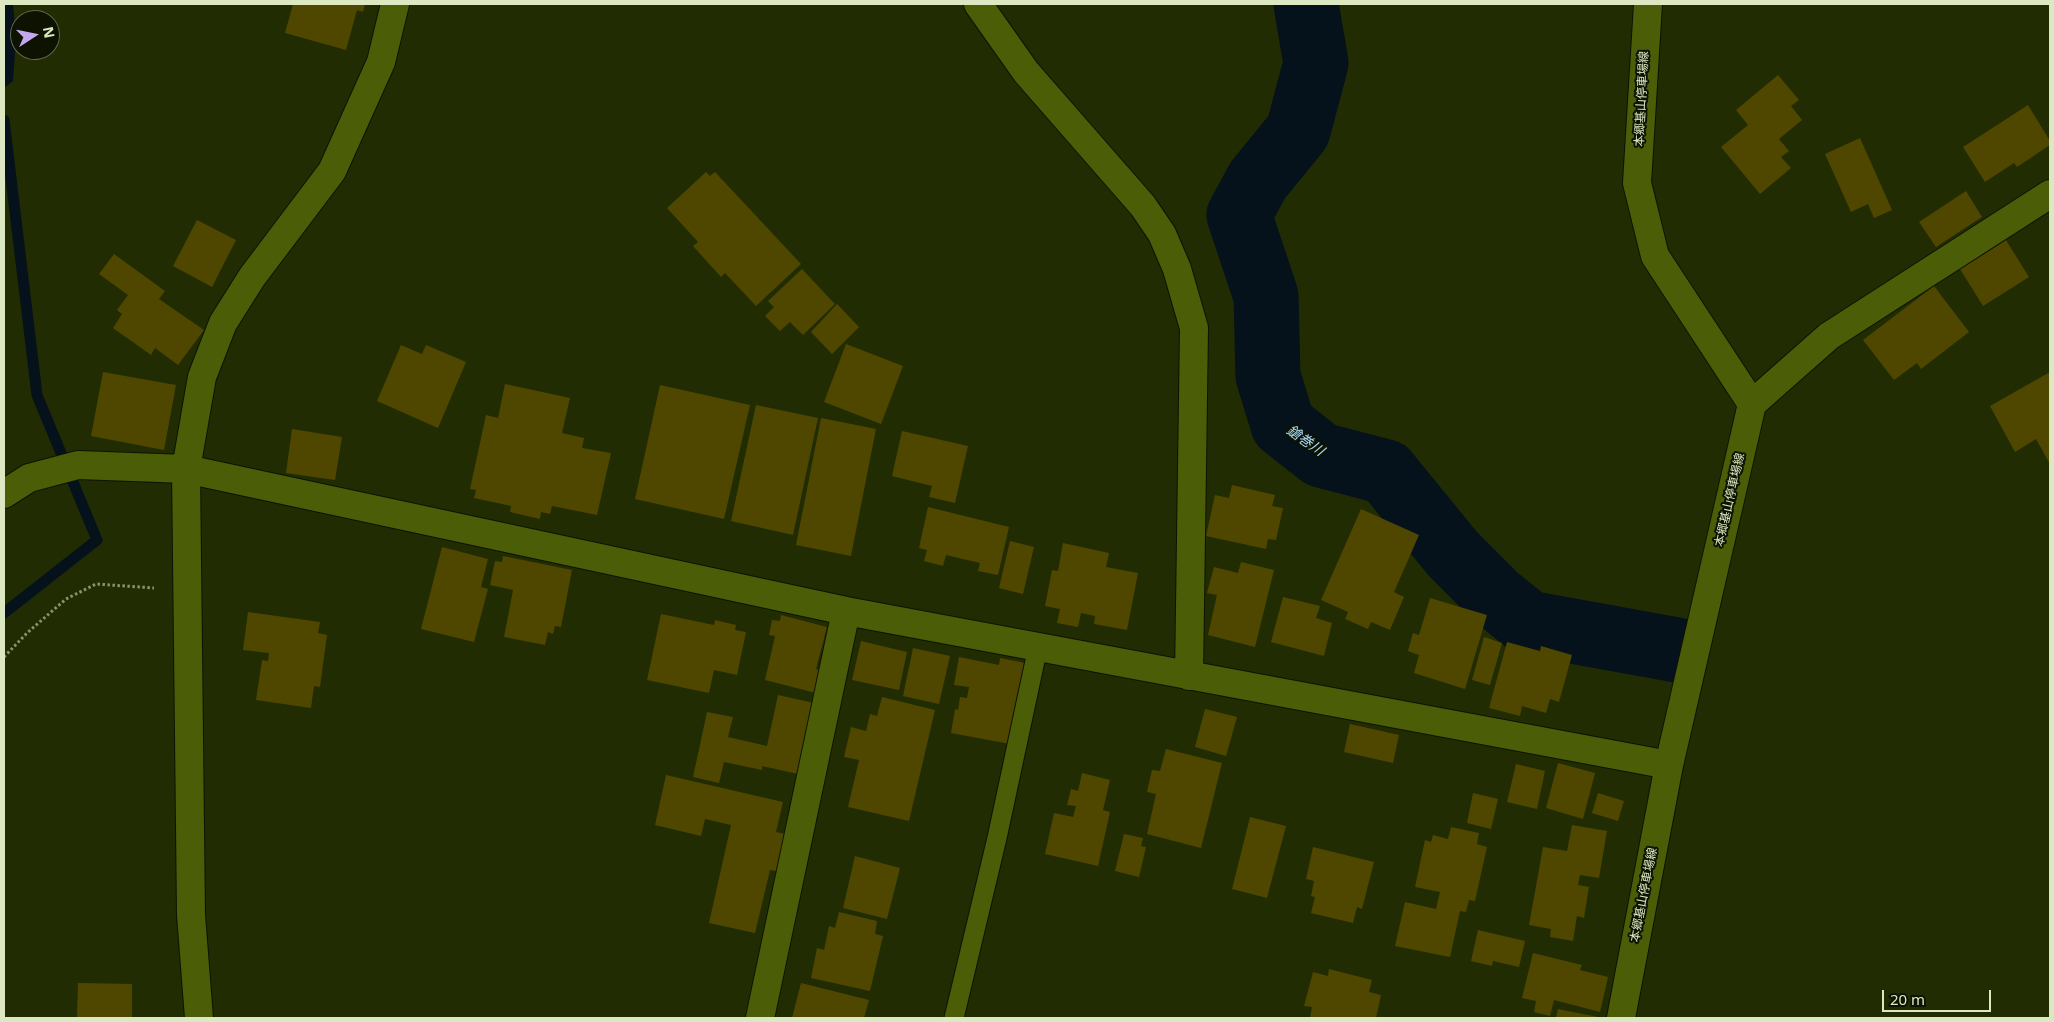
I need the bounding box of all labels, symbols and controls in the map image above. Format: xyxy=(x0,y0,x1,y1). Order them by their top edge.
north arrow xyxy=(10,10,60,60)
text: N xyxy=(39,25,60,40)
street label: 本郷基山停車場線 xyxy=(1632,51,1652,147)
water label: 鎗巻川 xyxy=(1283,422,1327,460)
street label: 本郷基山停車場線 xyxy=(1712,452,1748,548)
street label: 本郷基山停車場線 xyxy=(1628,847,1660,943)
scale bar xyxy=(1884,980,1993,1012)
text: 20 m xyxy=(1890,989,1925,1009)

